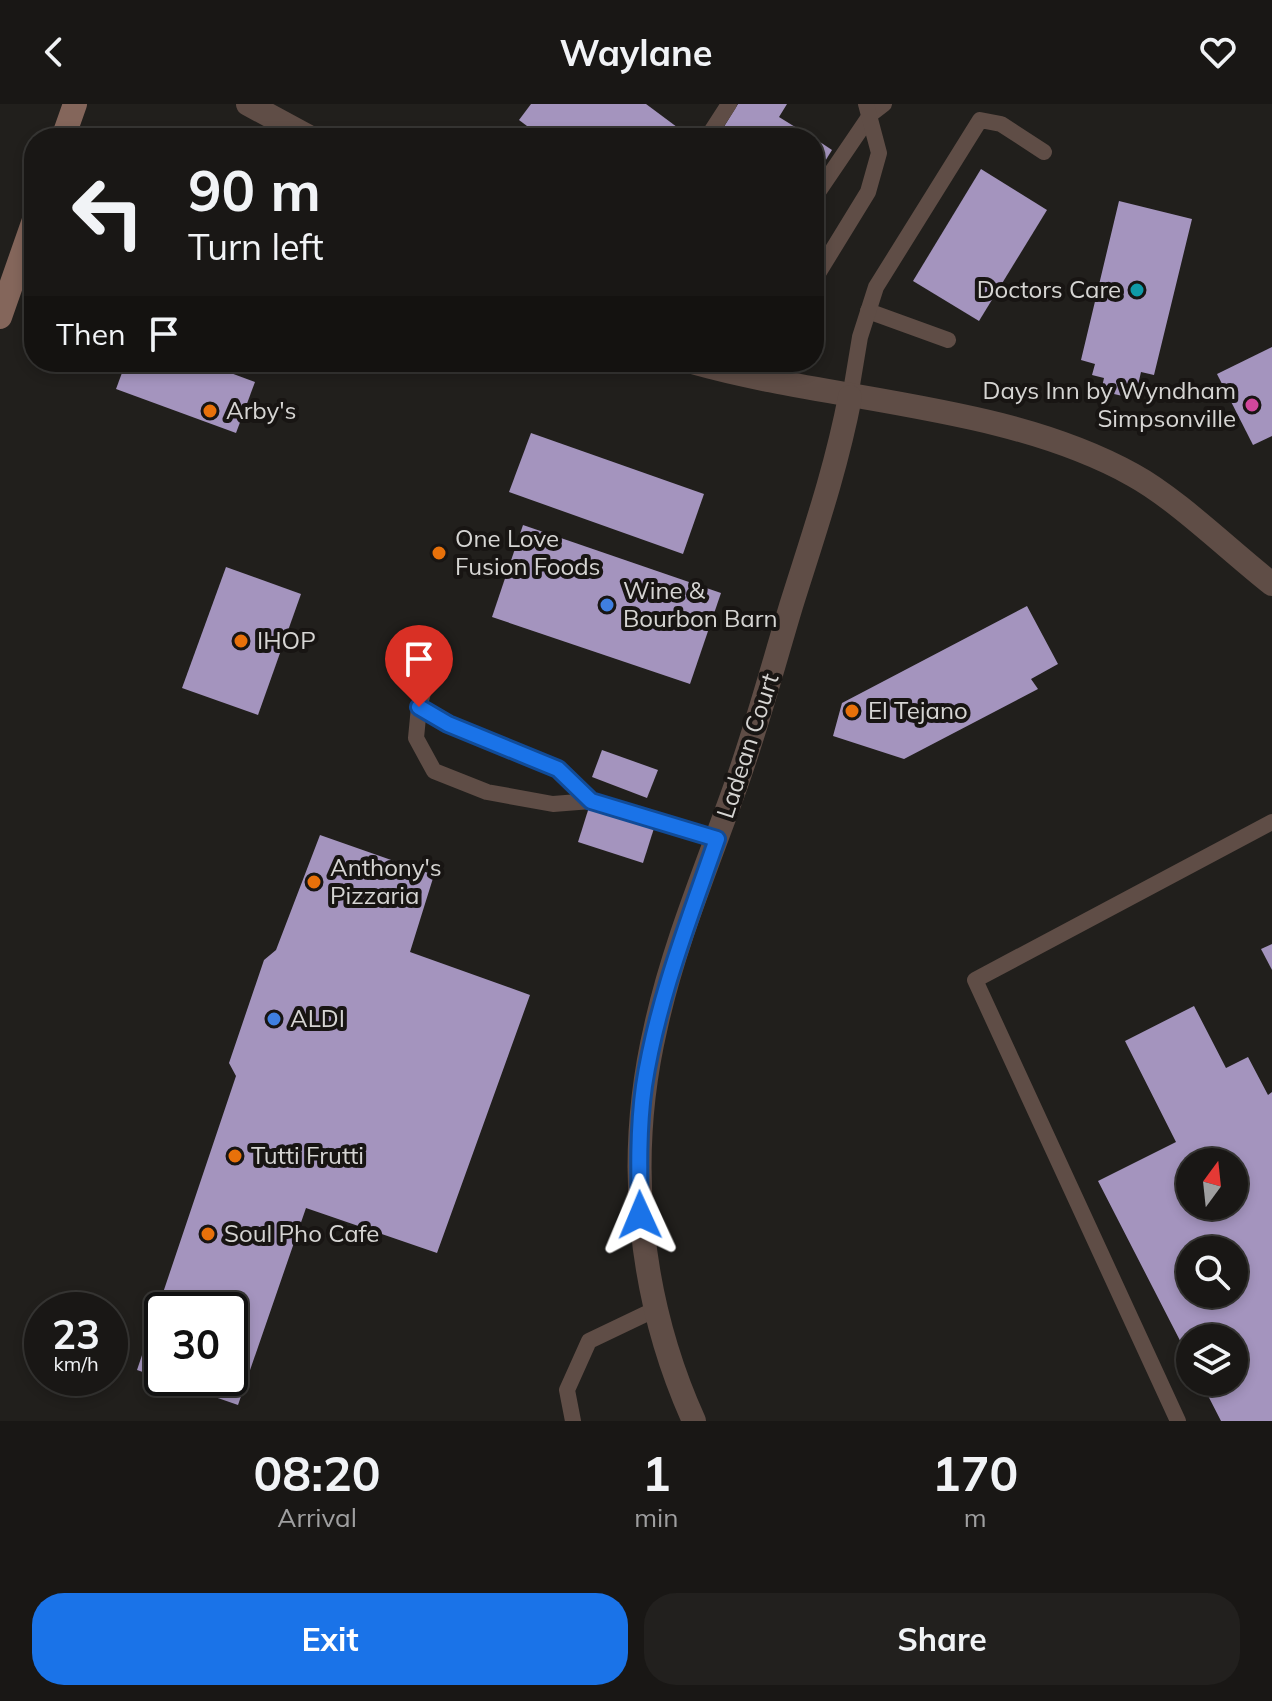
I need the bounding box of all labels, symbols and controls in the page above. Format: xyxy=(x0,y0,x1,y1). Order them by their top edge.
icon: back xyxy=(32,30,76,74)
text: Waylane xyxy=(559,30,713,75)
icon: heart xyxy=(1196,30,1240,74)
text: 90 m xyxy=(188,155,321,225)
icon: left xyxy=(56,160,160,264)
text: Turn left xyxy=(188,224,324,269)
place label: Doctors Care xyxy=(977,274,1121,304)
marker: Doctors Care xyxy=(1128,281,1146,299)
icon: arrive xyxy=(142,312,186,356)
text: Then xyxy=(56,315,126,353)
place label: Days Inn by Wyndham Simpsonville xyxy=(983,375,1236,433)
place label: Arby's xyxy=(226,395,297,425)
marker: Days Inn by Wyndham Simpsonville xyxy=(1243,396,1261,414)
marker: Arby's xyxy=(201,402,219,420)
place label: One Love Fusion Foods xyxy=(455,523,600,581)
marker: One Love Fusion Foods xyxy=(430,544,448,562)
place label: Wine & Bourbon Barn xyxy=(623,575,778,633)
marker: Wine & Bourbon Barn xyxy=(598,596,616,614)
place label: IHOP xyxy=(257,625,316,655)
pin xyxy=(385,625,453,707)
marker: IHOP xyxy=(232,632,250,650)
icon: arrive xyxy=(397,637,441,681)
street label: Ladean Court xyxy=(710,669,785,822)
place label: El Tejano xyxy=(868,695,968,725)
marker: El Tejano xyxy=(843,702,861,720)
place label: Anthony's Pizzaria xyxy=(330,852,442,910)
marker: Anthony's Pizzaria xyxy=(305,873,323,891)
place label: ALDI xyxy=(290,1003,345,1033)
marker: ALDI xyxy=(265,1010,283,1028)
place label: Tutti Frutti xyxy=(251,1140,364,1170)
marker: Tutti Frutti xyxy=(226,1147,244,1165)
north arrow xyxy=(1176,1148,1248,1220)
map controls xyxy=(1176,1148,1248,1396)
position arrow xyxy=(598,1173,682,1257)
place label: Soul Pho Cafe xyxy=(224,1218,379,1248)
marker: Soul Pho Cafe xyxy=(199,1225,217,1243)
button: search xyxy=(1176,1236,1248,1308)
speed limit sign: 30 xyxy=(144,1292,248,1396)
text: 23 xyxy=(52,1309,100,1359)
button: layers xyxy=(1176,1324,1248,1396)
text: km/h xyxy=(53,1351,99,1376)
text: 08:20 xyxy=(254,1443,381,1503)
text: 1 xyxy=(642,1443,671,1503)
text: 170 xyxy=(932,1443,1018,1503)
text: Arrival xyxy=(277,1501,357,1534)
text: min xyxy=(634,1501,678,1534)
text: m xyxy=(964,1501,987,1534)
button: Exit xyxy=(32,1593,628,1685)
button: Share xyxy=(644,1593,1240,1685)

